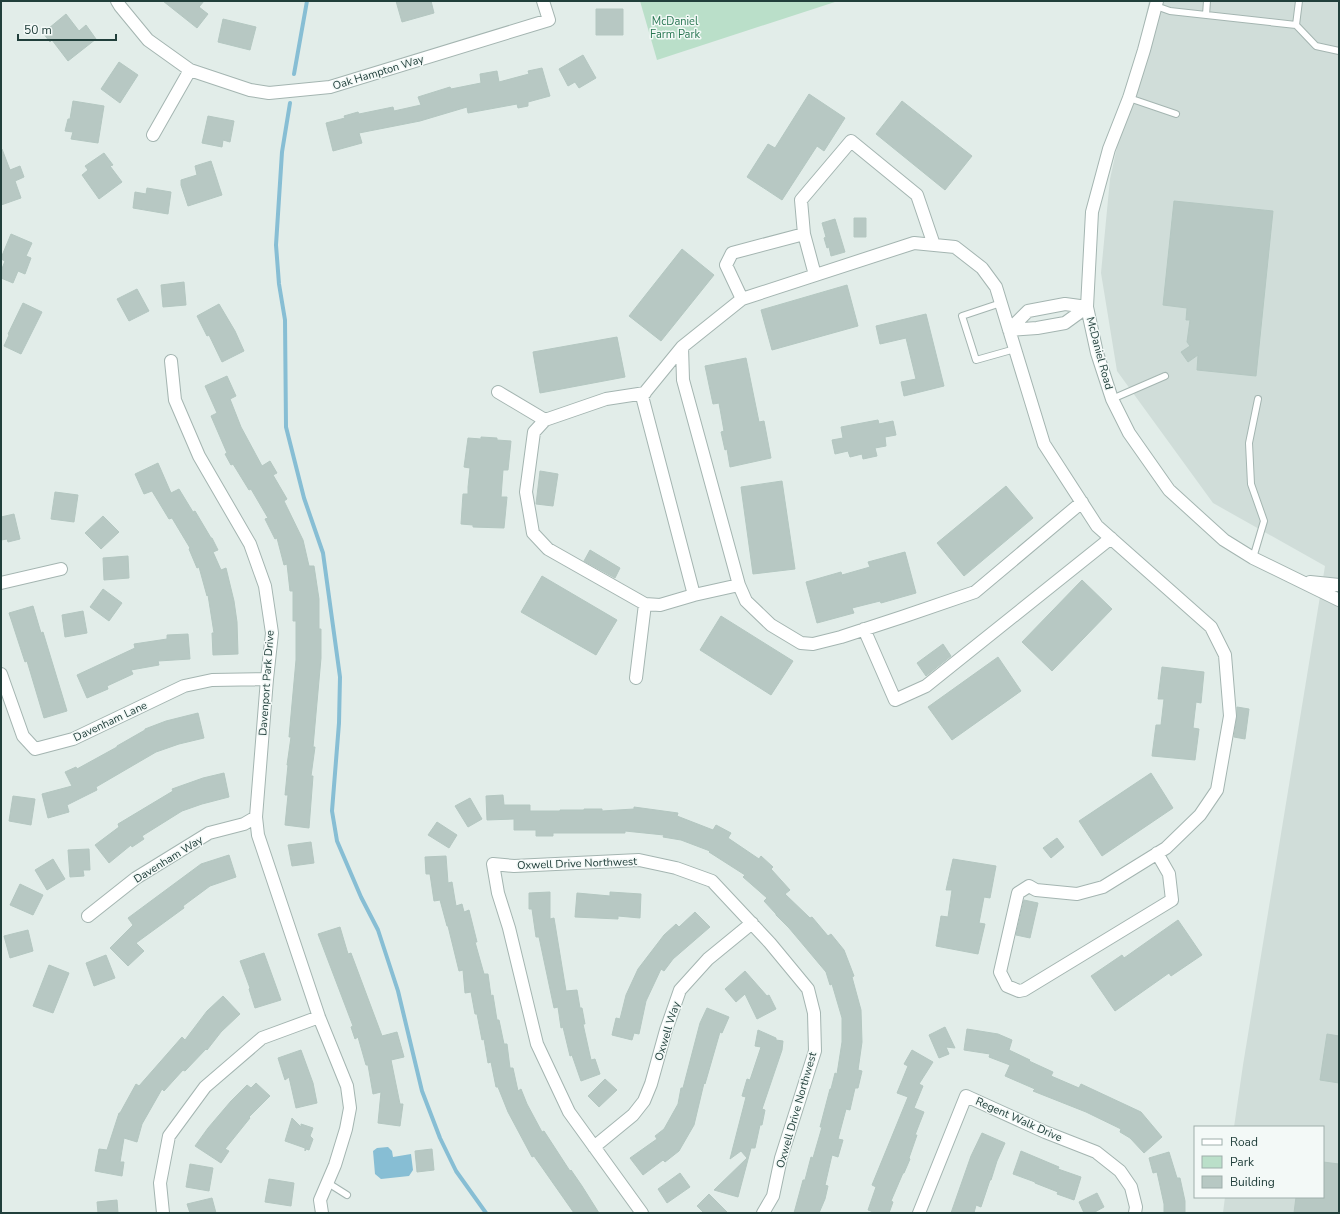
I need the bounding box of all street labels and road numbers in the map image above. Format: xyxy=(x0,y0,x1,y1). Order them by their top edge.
street label: Oak Hampton Way xyxy=(331,51,426,93)
street label: McDaniel Road xyxy=(1083,315,1116,391)
street label: Davenport Park Drive xyxy=(255,630,278,736)
street label: Davenham Lane xyxy=(71,698,150,745)
street label: Davenham Way xyxy=(131,832,206,887)
street label: Oxwell Drive Northwest xyxy=(517,854,637,873)
street label: Oxwell Way xyxy=(651,999,684,1063)
street label: Oxwell Drive Northwest xyxy=(773,1050,820,1170)
street label: Regent Walk Drive xyxy=(973,1094,1065,1145)

